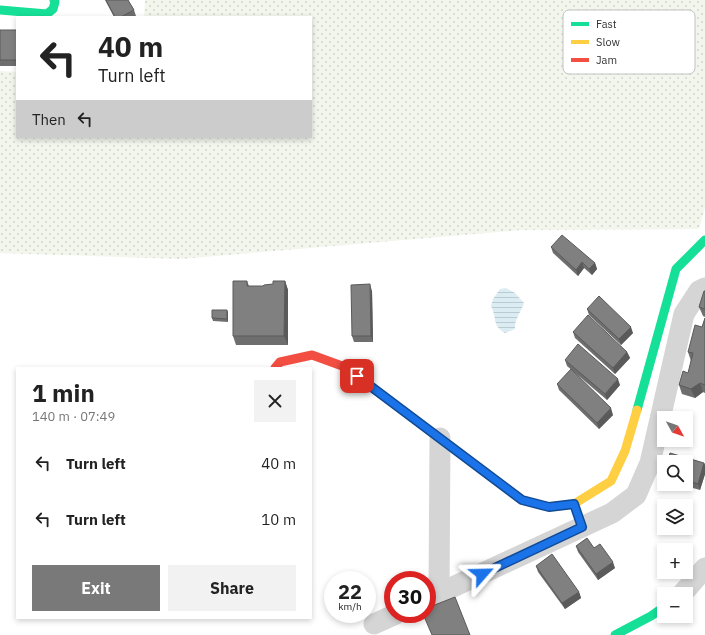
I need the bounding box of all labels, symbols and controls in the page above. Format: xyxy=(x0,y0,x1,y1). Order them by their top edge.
legend xyxy=(563,10,695,74)
text: Fast xyxy=(596,17,617,31)
text: 40 m xyxy=(98,28,163,65)
icon: left xyxy=(32,32,84,84)
text: Slow xyxy=(596,35,620,49)
text: Jam xyxy=(596,53,617,67)
text: Turn left xyxy=(98,64,166,87)
icon: left xyxy=(74,108,96,130)
text: Then xyxy=(32,110,66,129)
pin xyxy=(340,359,374,393)
icon: arrive xyxy=(346,365,368,387)
text: 1 min xyxy=(32,377,95,409)
button: close xyxy=(254,380,296,422)
text: 140 m · 07:49 xyxy=(32,408,115,425)
north arrow xyxy=(657,411,693,447)
map controls xyxy=(657,411,693,623)
icon: left xyxy=(32,452,54,474)
text: Turn left xyxy=(66,454,126,473)
text: 40 m xyxy=(261,454,296,473)
button: search xyxy=(657,455,693,491)
button: layers xyxy=(657,499,693,535)
icon: left xyxy=(32,508,54,530)
text: Turn left xyxy=(66,510,126,529)
text: 10 m xyxy=(261,510,296,529)
button: + xyxy=(657,543,693,579)
position arrow xyxy=(461,553,503,595)
button: Exit xyxy=(32,565,160,611)
button: Share xyxy=(168,565,296,611)
speed limit sign: 30 xyxy=(384,571,436,623)
text: 22 xyxy=(338,578,362,605)
button: − xyxy=(657,587,693,623)
text: km/h xyxy=(338,600,362,613)

